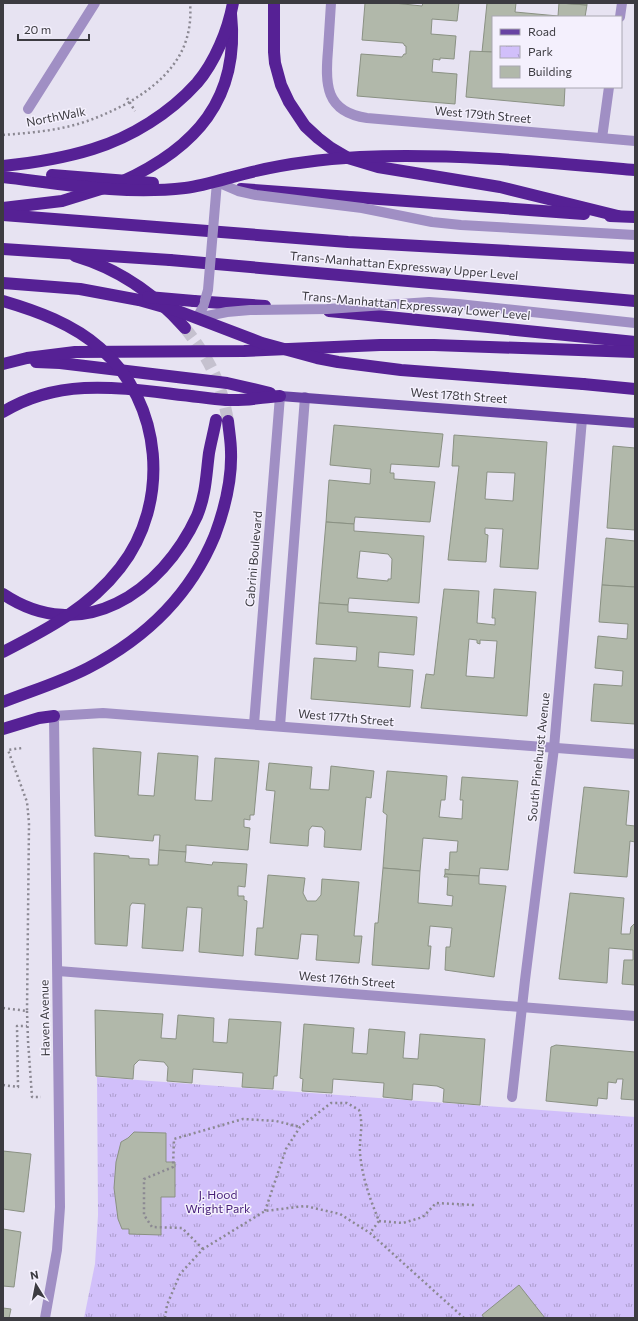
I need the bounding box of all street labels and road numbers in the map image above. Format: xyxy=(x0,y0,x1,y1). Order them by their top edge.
street label: NorthWalk xyxy=(25,103,87,129)
street label: West 179th Street xyxy=(434,103,532,125)
street label: Trans-Manhattan Expressway Upper Level xyxy=(289,248,519,282)
street label: Trans-Manhattan Expressway Lower Level xyxy=(301,288,531,322)
street label: West 178th Street xyxy=(410,385,508,405)
street label: Cabrini Boulevard xyxy=(242,510,264,608)
street label: South Pinehurst Avenue xyxy=(524,692,552,822)
street label: West 177th Street xyxy=(298,706,395,728)
street label: West 176th Street xyxy=(298,968,396,990)
street label: Haven Avenue xyxy=(36,980,52,1056)

